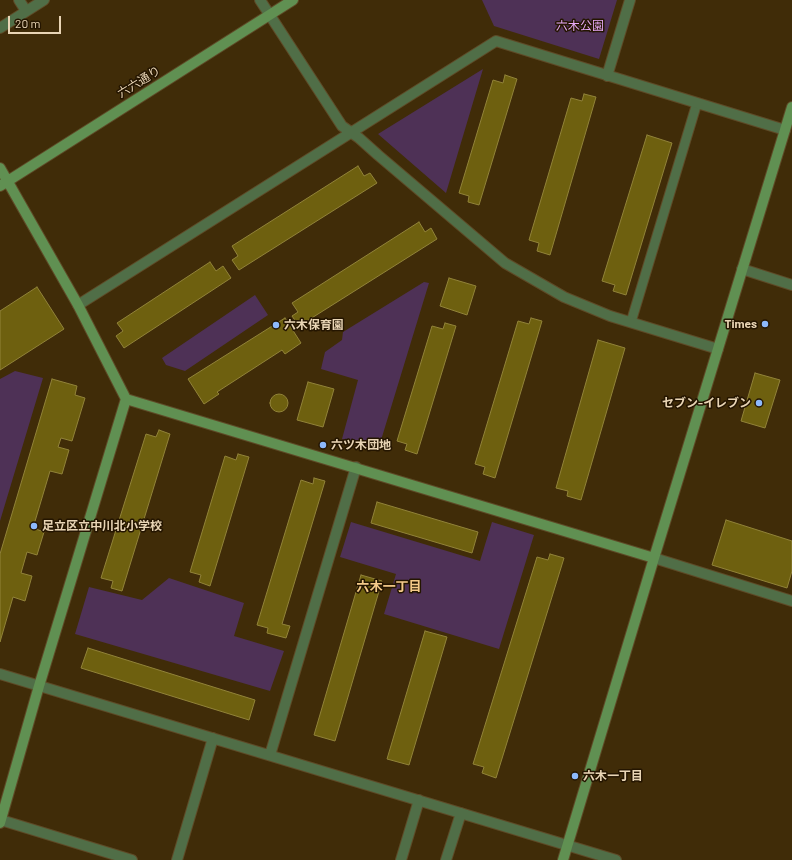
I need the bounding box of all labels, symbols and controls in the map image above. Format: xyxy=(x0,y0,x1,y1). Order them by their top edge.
scale bar xyxy=(10,8,63,34)
text: 20 m xyxy=(15,16,41,30)
park label: 六木公園 xyxy=(556,19,604,33)
street label: 六六通り xyxy=(115,63,163,101)
place label: Times xyxy=(725,317,757,331)
place label: 六木保育園 xyxy=(284,318,344,332)
marker: Times xyxy=(760,319,770,329)
marker: 六木保育園 xyxy=(271,320,281,330)
place label: セブン-イレブン xyxy=(662,396,751,410)
marker: セブン-イレブン xyxy=(754,398,764,408)
place label: 六ツ木団地 xyxy=(331,438,391,452)
marker: 六ツ木団地 xyxy=(318,440,328,450)
place label: 足立区立中川北小学校 xyxy=(42,519,162,533)
marker: 足立区立中川北小学校 xyxy=(29,521,39,531)
district label: 六木一丁目 xyxy=(357,579,421,595)
place label: 六木一丁目 xyxy=(583,769,643,783)
marker: 六木一丁目 xyxy=(570,771,580,781)

